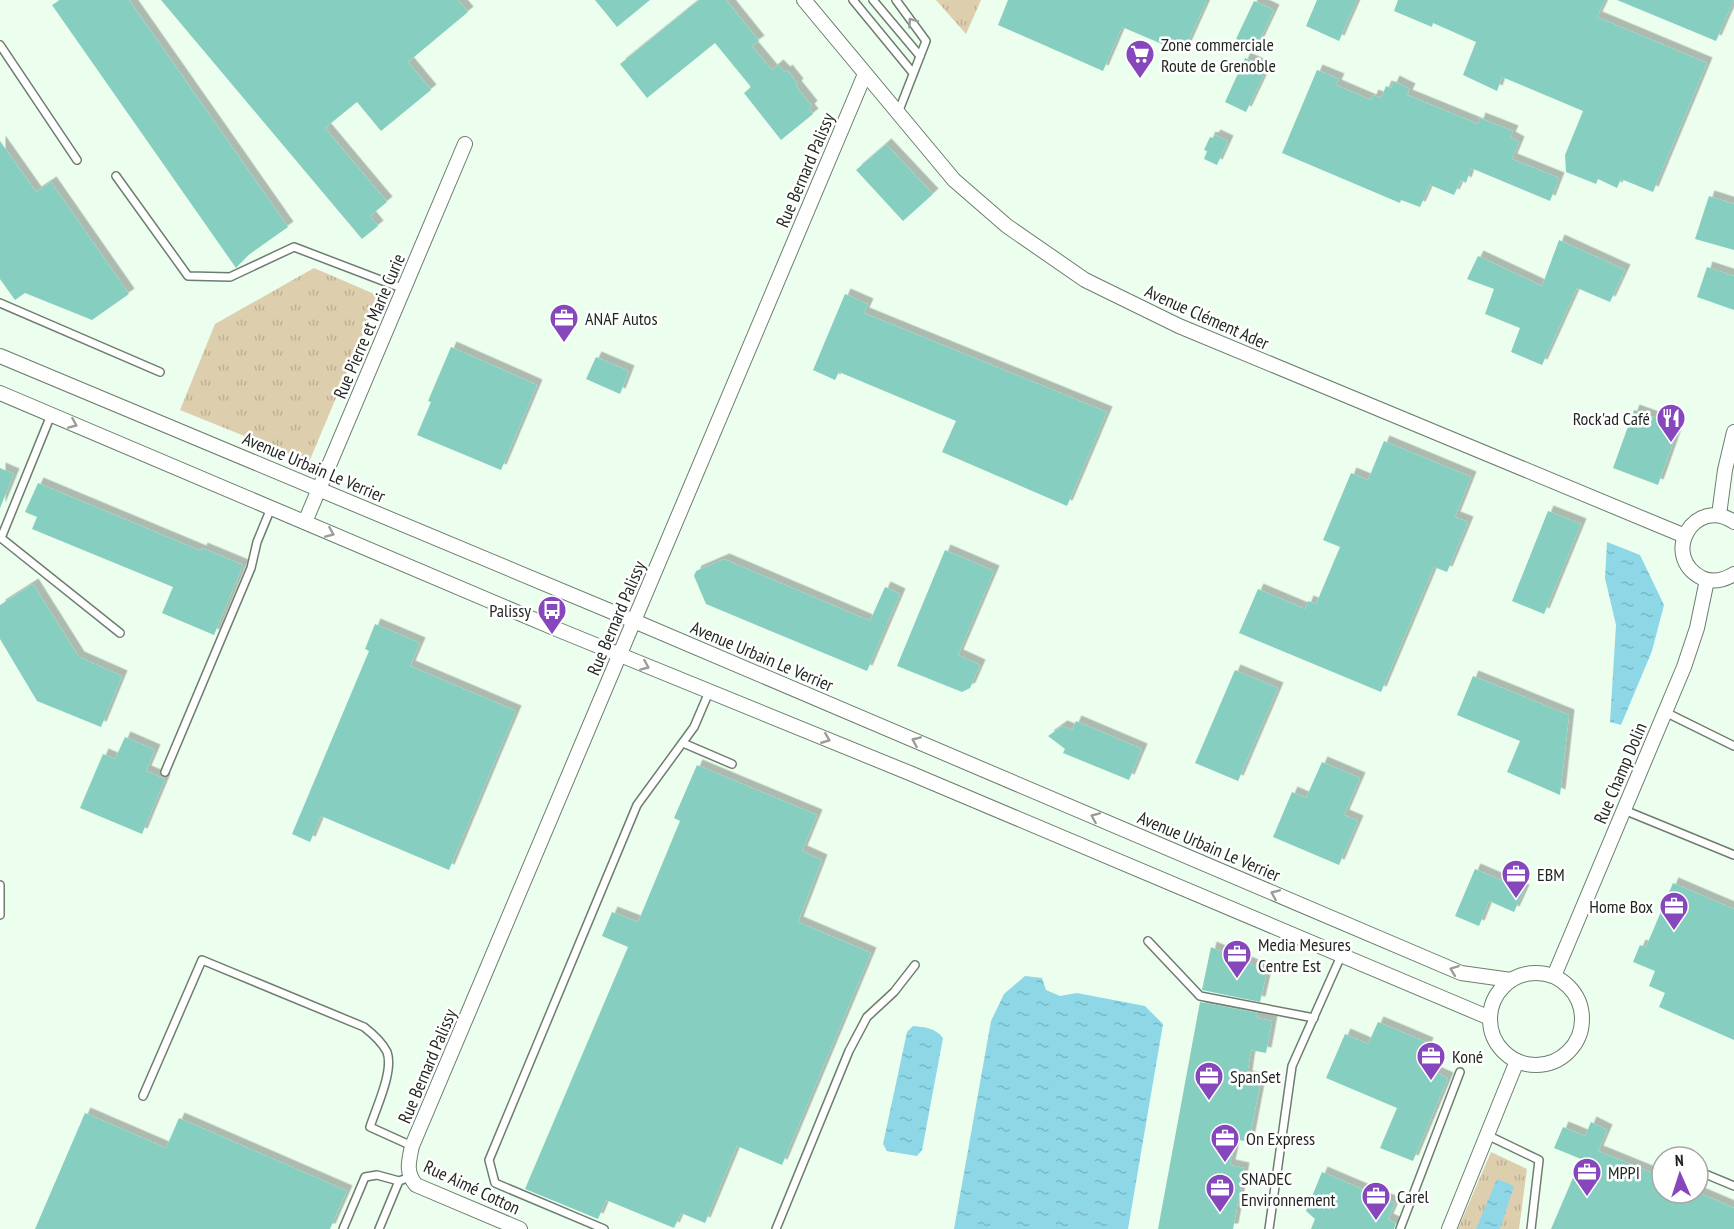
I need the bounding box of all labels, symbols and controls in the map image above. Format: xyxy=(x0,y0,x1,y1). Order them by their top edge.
one-way arrow xyxy=(909,17,920,28)
place label: Zone commerciale Route de Grenoble xyxy=(1161,33,1276,77)
supermarket icon: Zone commerciale Route de Grenoble xyxy=(1124,38,1156,80)
street label: Rue Bernard Palissy xyxy=(771,109,840,231)
street label: Rue Pierre et Marie Curie xyxy=(328,250,410,402)
street label: Avenue Clément Ader xyxy=(1141,279,1273,355)
office icon: ANAF Autos xyxy=(548,302,580,344)
place label: ANAF Autos xyxy=(585,307,657,330)
restaurant icon: Rock'ad Café xyxy=(1655,402,1687,444)
place label: Rock'ad Café xyxy=(1573,407,1650,430)
one-way arrow xyxy=(67,417,78,429)
street label: Avenue Urbain Le Verrier xyxy=(239,427,389,507)
one-way arrow xyxy=(324,526,335,538)
street label: Rue Bernard Palissy xyxy=(582,557,651,679)
bus stop icon: Palissy xyxy=(536,594,568,636)
place label: Palissy xyxy=(489,599,531,622)
street label: Avenue Urbain Le Verrier xyxy=(687,616,837,696)
one-way arrow xyxy=(639,659,650,671)
street label: Rue Champ Dolin xyxy=(1588,719,1652,827)
one-way arrow xyxy=(820,732,831,745)
one-way arrow xyxy=(911,736,922,748)
street label: Avenue Urbain Le Verrier xyxy=(1134,806,1284,886)
one-way arrow xyxy=(1091,812,1102,824)
office icon: EBM xyxy=(1500,858,1532,900)
place label: EBM xyxy=(1537,863,1565,886)
one-way arrow xyxy=(1270,889,1281,901)
office icon: Home Box xyxy=(1658,890,1690,932)
place label: Home Box xyxy=(1589,895,1654,918)
place label: Media Mesures Centre Est xyxy=(1258,933,1351,977)
office icon: Media Mesures Centre Est xyxy=(1221,938,1253,980)
one-way arrow xyxy=(1449,965,1460,977)
street label: Rue Bernard Palissy xyxy=(393,1005,462,1127)
office icon: Koné xyxy=(1415,1040,1447,1082)
place label: Koné xyxy=(1452,1045,1483,1068)
office icon: SpanSet xyxy=(1193,1060,1225,1102)
place label: SpanSet xyxy=(1230,1065,1281,1088)
office icon: On Express xyxy=(1209,1122,1241,1164)
place label: On Express xyxy=(1246,1127,1315,1150)
north arrow xyxy=(1650,1145,1710,1205)
text: N xyxy=(1674,1150,1684,1170)
street label: Rue Aimé Cotton xyxy=(420,1155,524,1219)
office icon: MPPI xyxy=(1571,1156,1603,1198)
place label: MPPI xyxy=(1608,1161,1640,1184)
place label: SNADEC Environnement xyxy=(1241,1167,1336,1211)
office icon: SNADEC Environnement xyxy=(1204,1172,1236,1214)
office icon: Carel xyxy=(1360,1180,1392,1222)
place label: Carel xyxy=(1397,1185,1430,1208)

